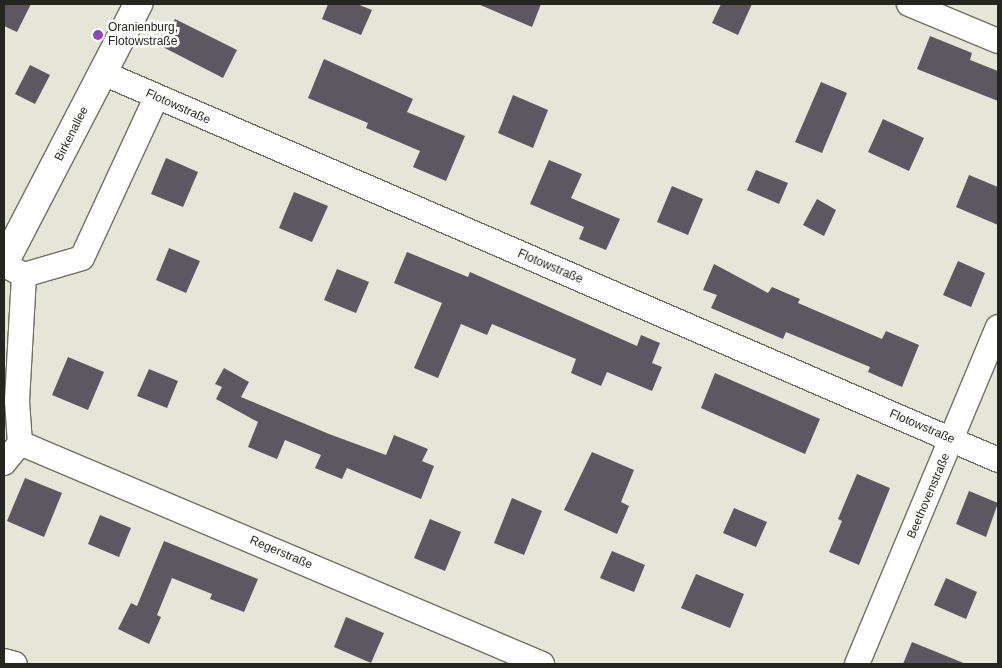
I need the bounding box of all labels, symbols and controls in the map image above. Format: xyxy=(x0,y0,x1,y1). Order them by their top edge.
place label: Oranienburg, Flotowstraße xyxy=(108,21,178,49)
marker: Oranienburg, Flotowstraße xyxy=(92,29,104,41)
street label: Flotowstraße xyxy=(143,86,213,128)
street label: Birkenallee xyxy=(52,104,92,164)
street label: Flotowstraße xyxy=(515,247,585,287)
street label: Flotowstraße xyxy=(887,407,957,447)
street label: Beethovenstraße xyxy=(905,451,953,541)
street label: Regerstraße xyxy=(247,533,315,573)

